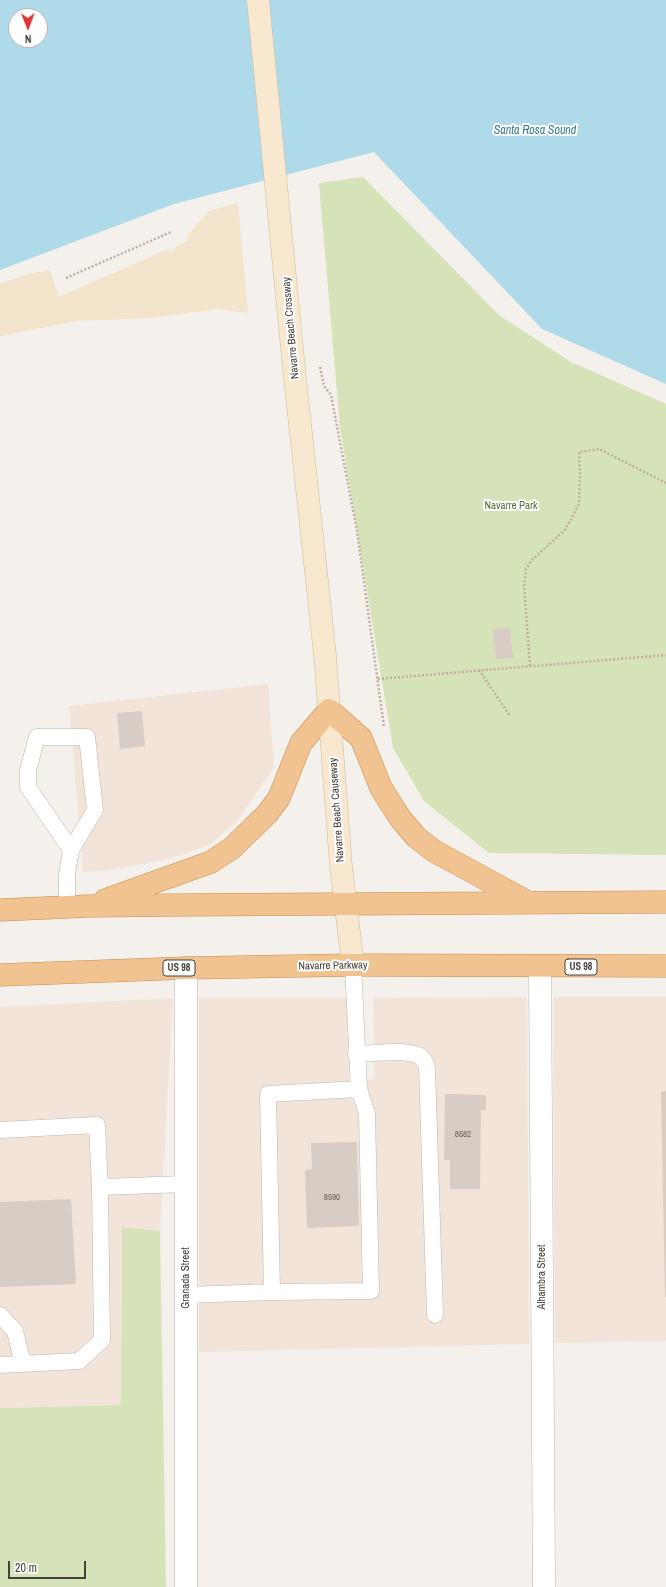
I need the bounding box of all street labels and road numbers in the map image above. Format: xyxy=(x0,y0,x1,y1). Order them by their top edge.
street label: Navarre Beach Crossway xyxy=(280,276,302,380)
street label: Navarre Beach Causeway xyxy=(327,757,347,863)
street label: Navarre Parkway xyxy=(298,959,368,973)
road number: US 98 xyxy=(565,959,597,975)
road number: US 98 xyxy=(163,960,195,976)
street label: Alhambra Street xyxy=(535,1244,549,1310)
street label: Granada Street xyxy=(179,1247,193,1309)

